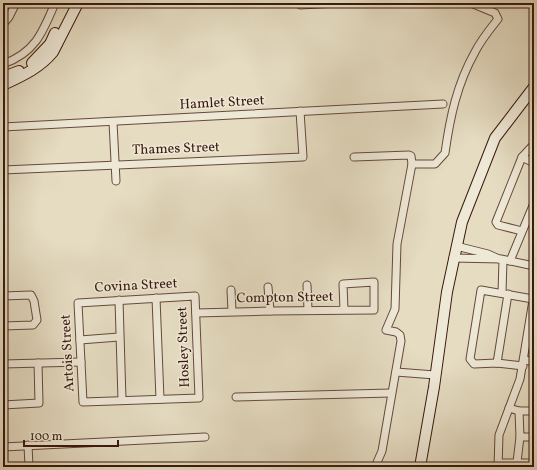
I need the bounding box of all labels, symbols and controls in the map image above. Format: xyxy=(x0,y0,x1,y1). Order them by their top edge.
street label: Hamlet Street xyxy=(179,91,265,115)
street label: Thames Street xyxy=(132,138,220,160)
street label: Covina Street xyxy=(94,274,178,298)
street label: Compton Street xyxy=(236,288,334,308)
street label: Hosley Street xyxy=(173,306,195,388)
street label: Artois Street xyxy=(56,314,80,392)
scale bar xyxy=(24,422,118,448)
text: 100 m xyxy=(30,429,63,445)

